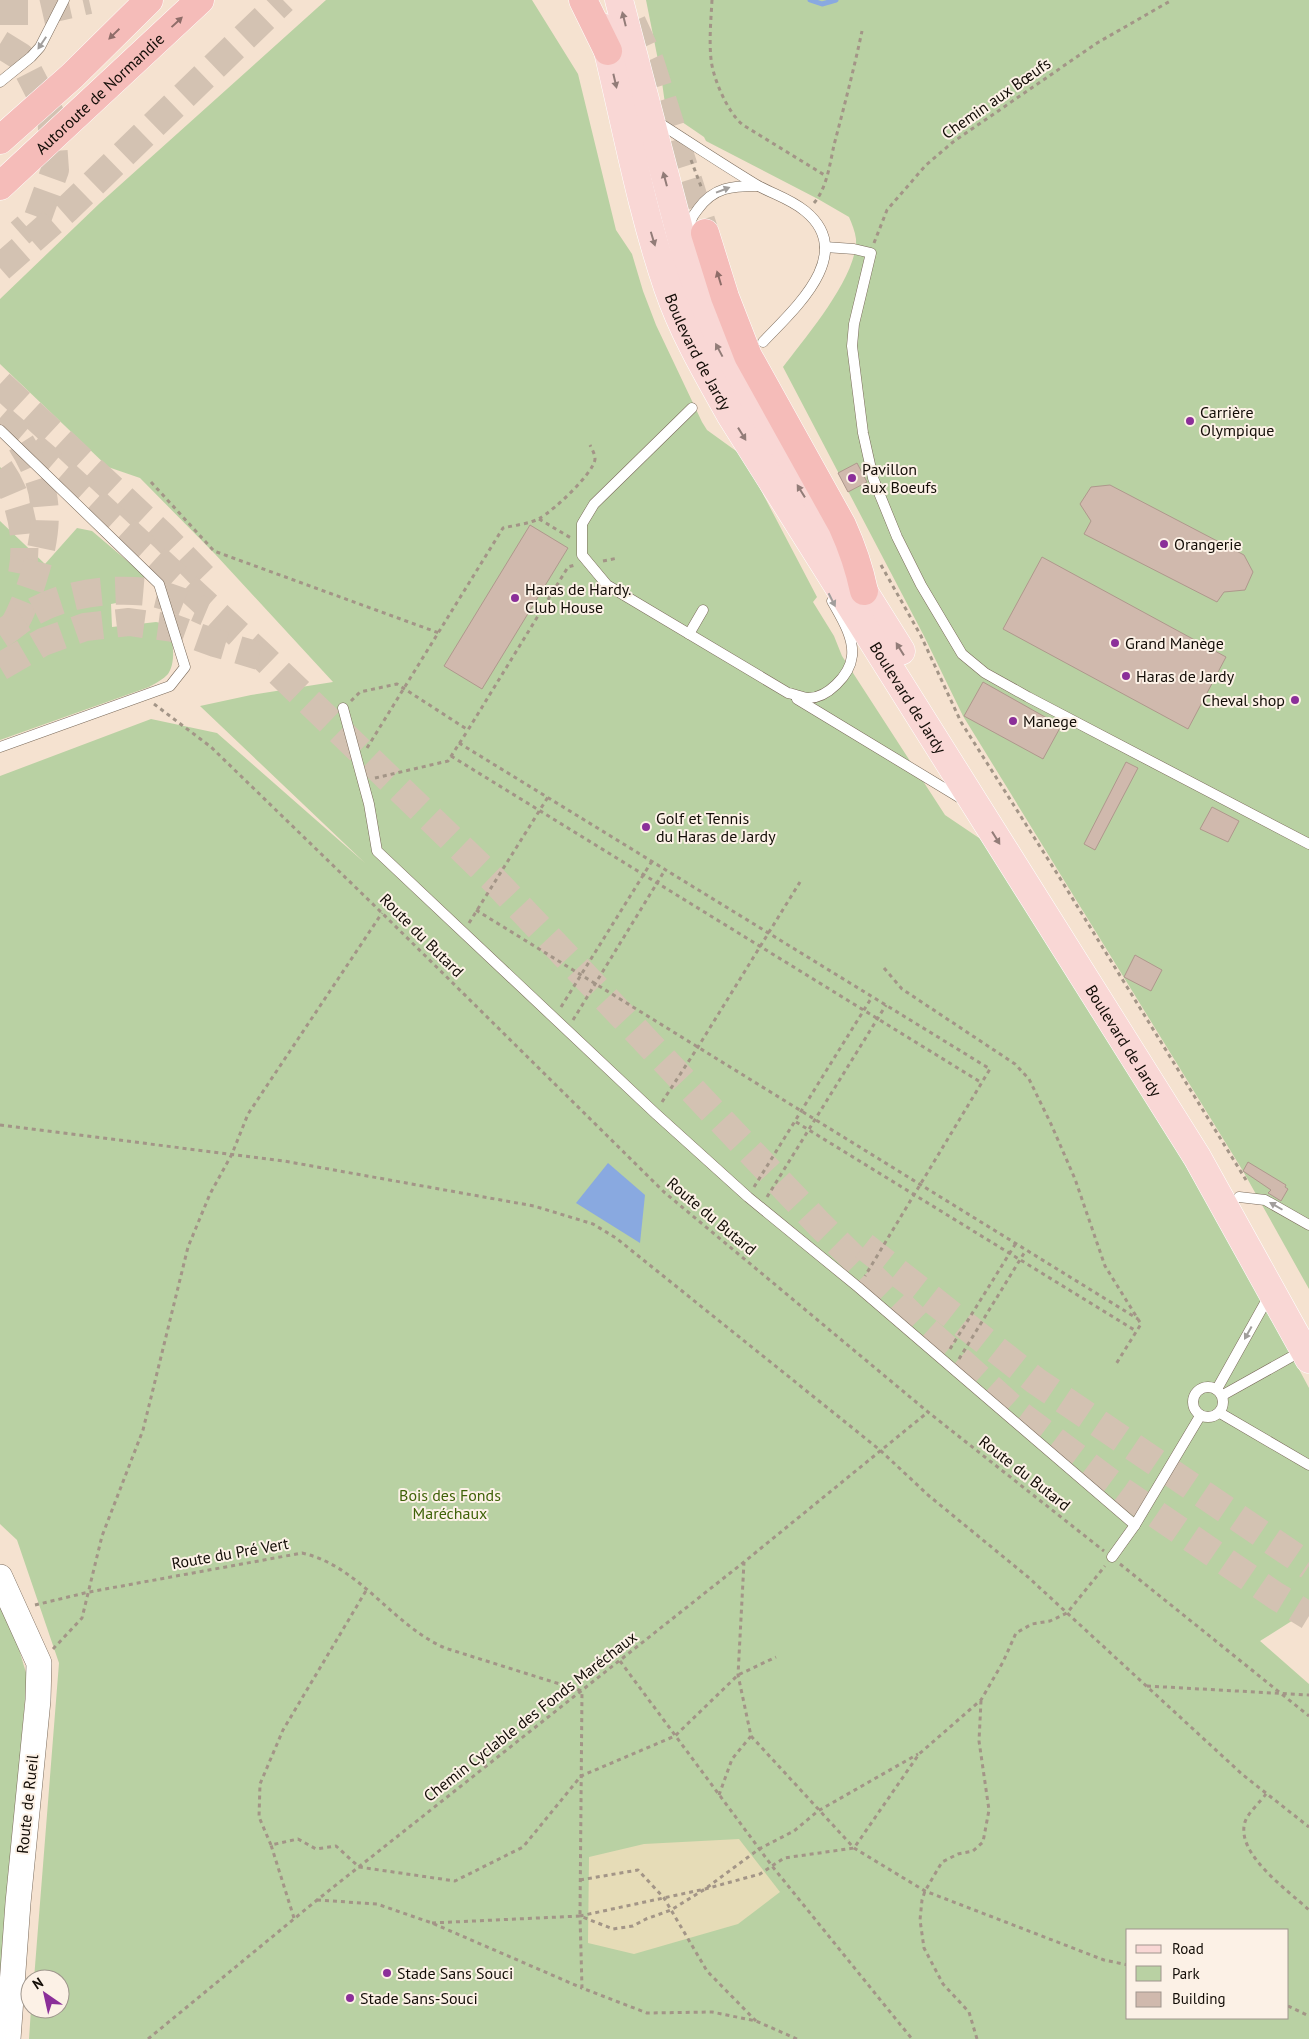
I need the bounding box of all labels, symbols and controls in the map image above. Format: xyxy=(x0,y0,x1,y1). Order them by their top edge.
one-way arrow xyxy=(620,11,628,26)
one-way arrow xyxy=(170,16,182,28)
one-way arrow xyxy=(109,28,121,40)
street label: Autoroute de Normandie xyxy=(31,29,168,158)
one-way arrow xyxy=(37,37,46,50)
street label: Chemin aux Bœufs xyxy=(938,53,1055,143)
one-way arrow xyxy=(611,74,619,89)
one-way arrow xyxy=(661,171,669,186)
one-way arrow xyxy=(716,186,731,194)
one-way arrow xyxy=(650,232,658,247)
one-way arrow xyxy=(714,271,722,286)
street label: Boulevard de Jardy xyxy=(661,291,736,414)
one-way arrow xyxy=(715,343,723,357)
place label: Carrière Olympique xyxy=(1200,402,1274,440)
marker: Carrière Olympique xyxy=(1184,415,1196,427)
one-way arrow xyxy=(738,427,747,441)
place label: Pavillon aux Boeufs xyxy=(862,459,937,497)
marker: Pavillon aux Boeufs xyxy=(846,472,858,484)
one-way arrow xyxy=(796,484,806,497)
place label: Orangerie xyxy=(1174,534,1242,554)
marker: Orangerie xyxy=(1158,538,1170,550)
place label: Haras de Hardy. Club House xyxy=(525,579,632,617)
marker: Haras de Hardy. Club House xyxy=(509,592,521,604)
one-way arrow xyxy=(828,592,836,607)
place label: Grand Manège xyxy=(1125,633,1224,653)
marker: Grand Manège xyxy=(1109,637,1121,649)
street label: Boulevard de Jardy xyxy=(866,638,951,758)
one-way arrow xyxy=(896,643,905,656)
place label: Haras de Jardy xyxy=(1136,666,1235,686)
marker: Haras de Jardy xyxy=(1120,670,1132,682)
place label: Cheval shop xyxy=(1202,690,1285,710)
marker: Cheval shop xyxy=(1289,694,1301,706)
place label: Manege xyxy=(1023,711,1077,731)
marker: Manege xyxy=(1007,715,1019,727)
place label: Golf et Tennis du Haras de Jardy xyxy=(656,808,776,846)
marker: Golf et Tennis du Haras de Jardy xyxy=(640,821,652,833)
one-way arrow xyxy=(992,832,1001,845)
street label: Route du Butard xyxy=(376,889,468,981)
street label: Boulevard de Jardy xyxy=(1081,981,1167,1101)
street label: Route du Butard xyxy=(663,1173,761,1259)
one-way arrow xyxy=(1269,1202,1282,1211)
one-way arrow xyxy=(1244,1326,1252,1341)
street label: Route du Butard xyxy=(975,1431,1075,1515)
park label: Bois des Fonds Maréchaux xyxy=(399,1485,501,1523)
street label: Route du Pré Vert xyxy=(170,1533,291,1573)
street label: Chemin Cyclable des Fonds Maréchaux xyxy=(419,1626,641,1806)
street label: Route de Rueil xyxy=(12,1753,42,1855)
legend xyxy=(1126,1929,1289,2019)
text: Road xyxy=(1172,1939,1204,1958)
place label: Stade Sans Souci xyxy=(397,1963,513,1983)
text: Park xyxy=(1172,1964,1200,1983)
marker: Stade Sans Souci xyxy=(381,1967,393,1979)
north arrow xyxy=(20,1969,70,2019)
text: N xyxy=(29,1973,47,1993)
place label: Stade Sans-Souci xyxy=(360,1988,478,2008)
text: Building xyxy=(1172,1989,1226,2008)
marker: Stade Sans-Souci xyxy=(344,1992,356,2004)

